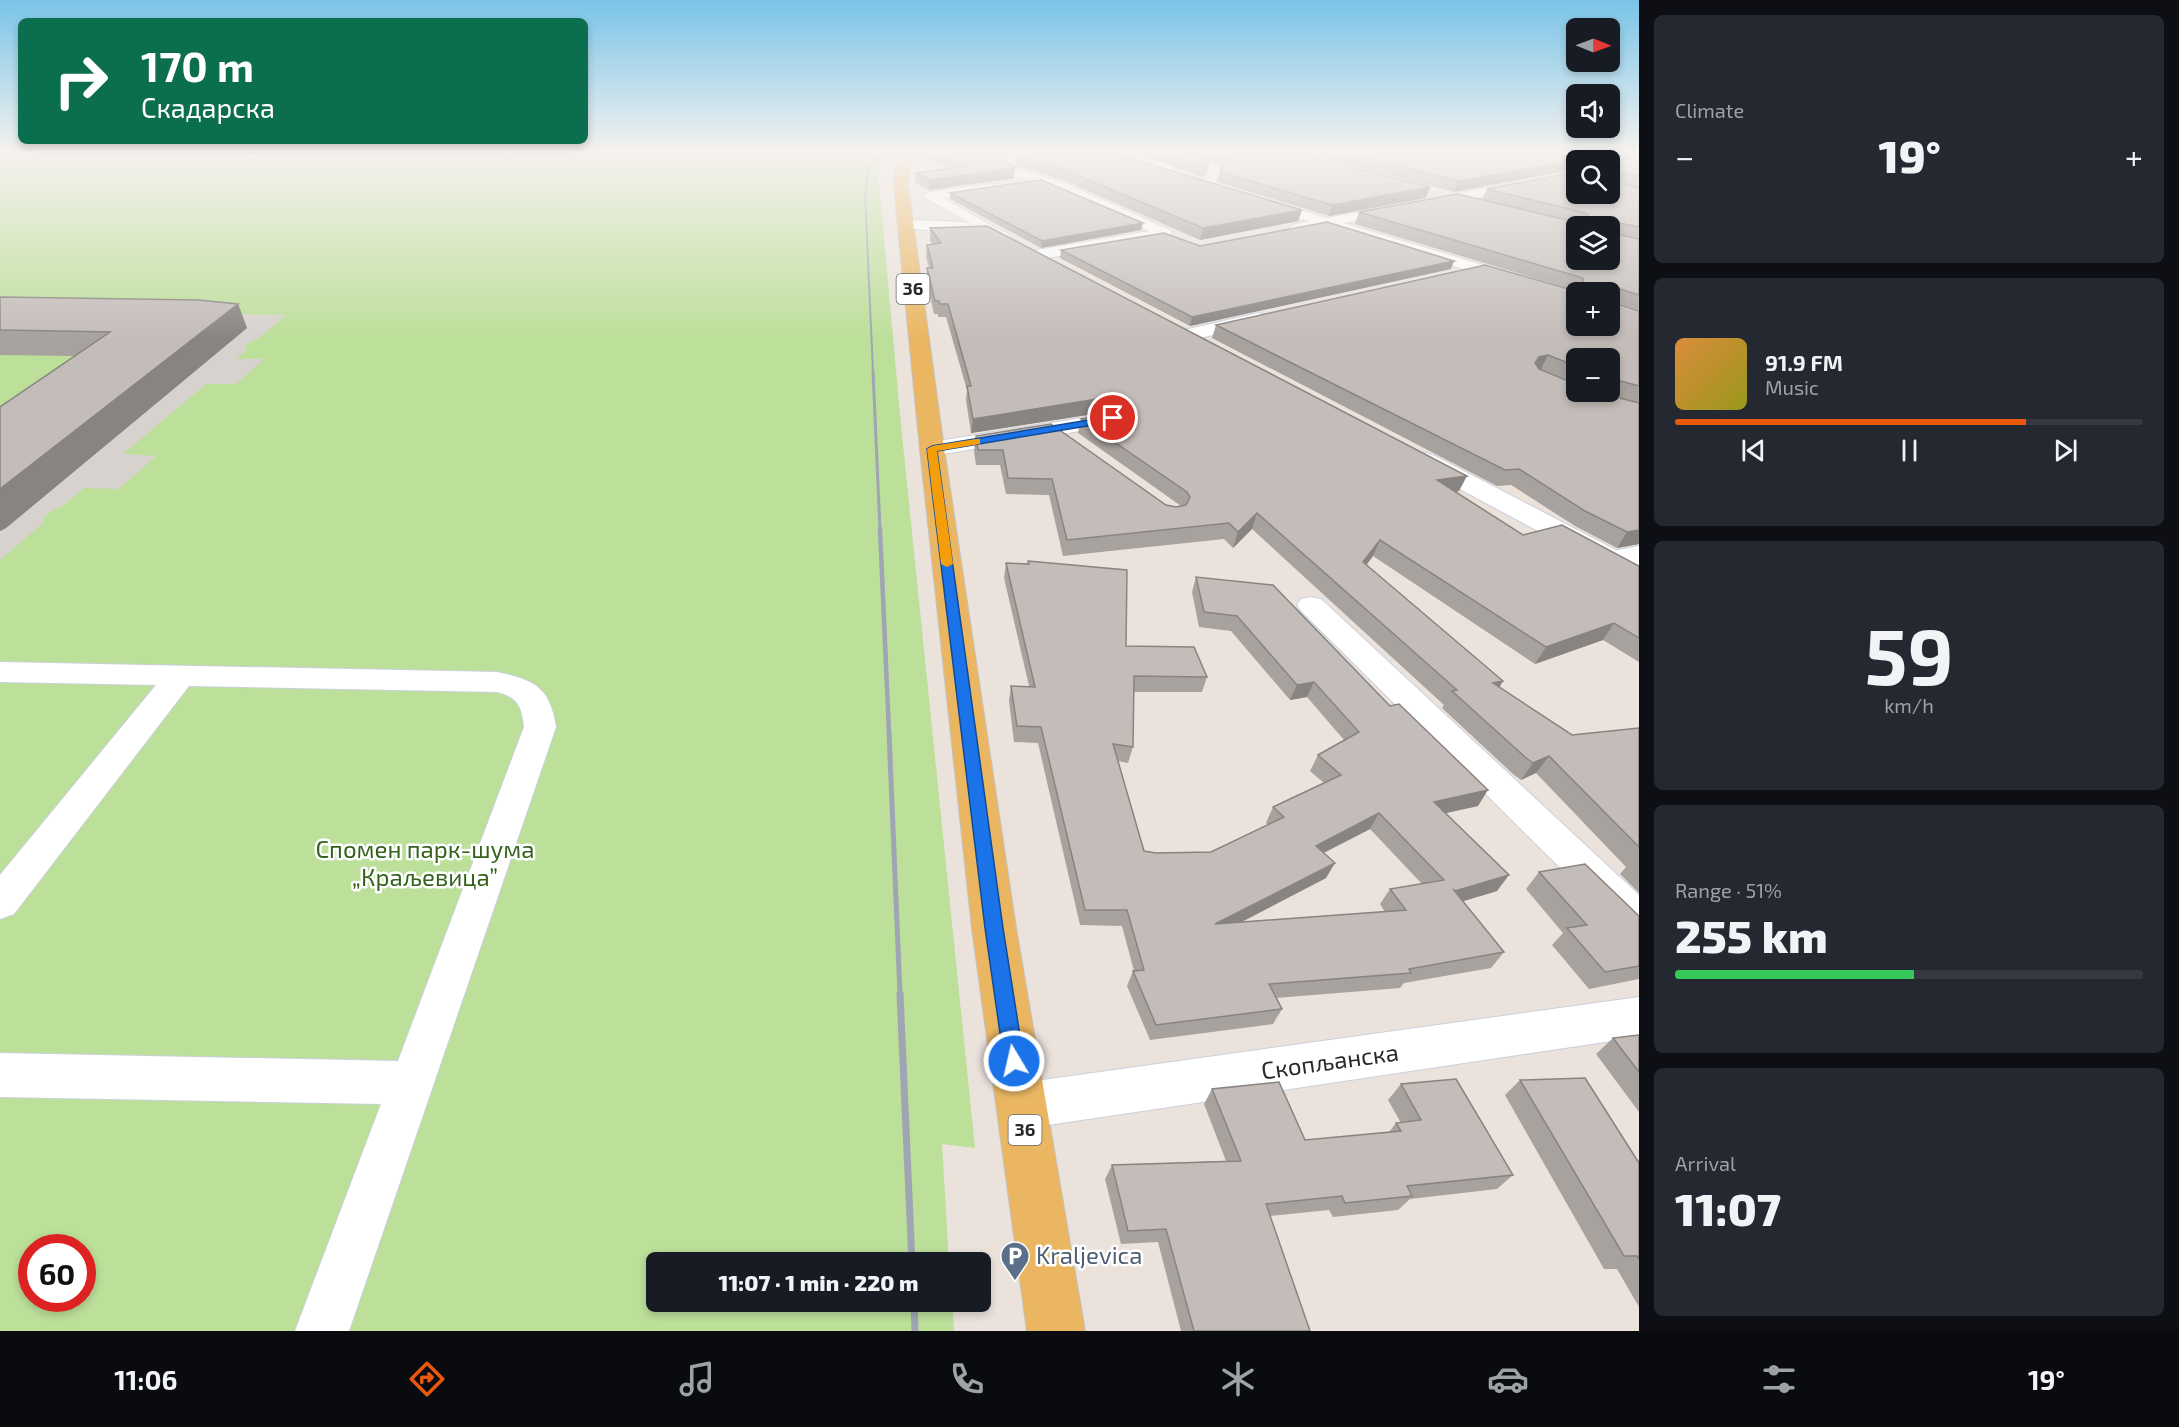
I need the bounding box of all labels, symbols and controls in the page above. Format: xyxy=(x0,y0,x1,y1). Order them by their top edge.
north arrow xyxy=(1566,18,1620,72)
map controls xyxy=(1566,18,1620,402)
text: 170 m xyxy=(141,40,254,90)
icon: right xyxy=(42,42,120,120)
button: sound xyxy=(1566,84,1620,138)
text: Скадарска xyxy=(141,91,275,123)
text: Climate xyxy=(1675,98,1744,122)
text: 19° xyxy=(1878,128,1941,182)
text: − xyxy=(1675,136,1694,176)
text: + xyxy=(2125,136,2143,176)
button: search xyxy=(1566,150,1620,204)
button: layers xyxy=(1566,216,1620,270)
road number: 36 xyxy=(896,274,930,304)
button: + xyxy=(1566,282,1620,336)
button: − xyxy=(1566,348,1620,402)
text: 91.9 FM xyxy=(1765,349,1843,375)
text: Music xyxy=(1765,375,1819,399)
pin xyxy=(1087,392,1138,443)
icon: arrive xyxy=(1096,401,1129,434)
icon: previous xyxy=(1737,434,1770,467)
icon: pause xyxy=(1893,434,1926,467)
icon: next xyxy=(2049,434,2082,467)
text: 59 xyxy=(1864,607,1954,701)
text: km/h xyxy=(1884,693,1934,717)
park label: Спомен парк-шума „Краљевица” xyxy=(315,834,535,891)
text: Range · 51% xyxy=(1675,878,1782,902)
text: 255 km xyxy=(1675,908,1828,962)
position arrow xyxy=(982,1029,1046,1093)
street label: Скопљанска xyxy=(1259,1037,1400,1085)
road number: 36 xyxy=(1008,1115,1042,1145)
text: Arrival xyxy=(1675,1151,1736,1175)
text: 11:07 xyxy=(1675,1181,1781,1235)
speed limit sign: 60 xyxy=(18,1234,96,1312)
parking icon: Kraljevica xyxy=(999,1240,1031,1282)
place label: Kraljevica xyxy=(1036,1240,1143,1269)
text: 11:07 · 1 min · 220 m xyxy=(718,1269,919,1295)
icon: directions xyxy=(406,1358,448,1400)
icon: music xyxy=(676,1358,718,1400)
icon: phone xyxy=(946,1358,988,1400)
icon: climate xyxy=(1217,1358,1259,1400)
icon: car xyxy=(1487,1358,1529,1400)
icon: filters xyxy=(1758,1358,1800,1400)
text: 11:06 xyxy=(114,1363,177,1395)
text: 19° xyxy=(2028,1363,2065,1395)

